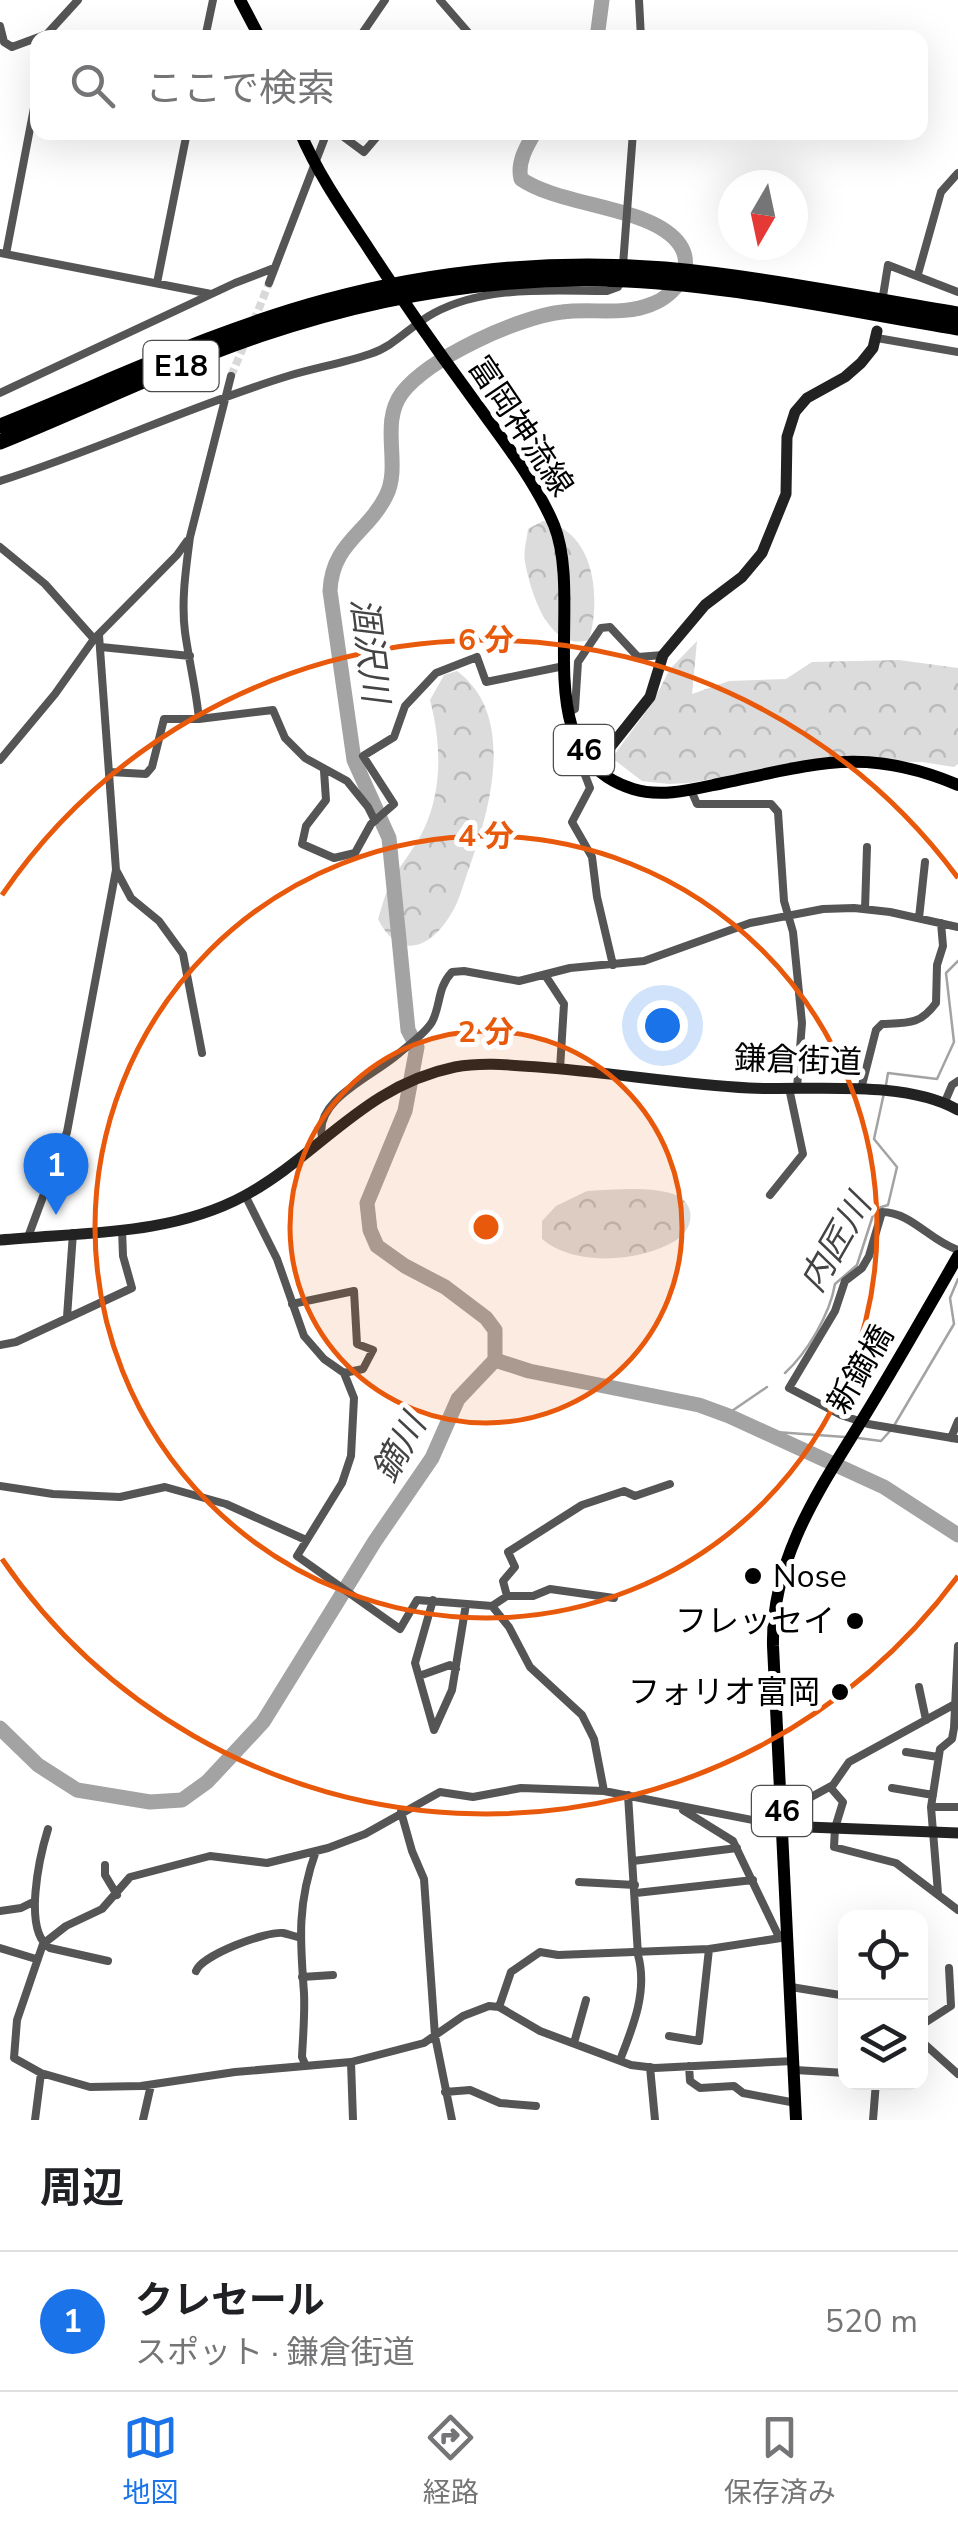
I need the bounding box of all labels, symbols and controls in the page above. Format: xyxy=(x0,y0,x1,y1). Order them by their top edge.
search box xyxy=(30,30,928,140)
icon: search xyxy=(65,58,120,113)
text: ここで検索 xyxy=(145,63,335,114)
north arrow xyxy=(718,170,808,260)
road number: E18 xyxy=(144,341,218,391)
street label: 富岡神流線 xyxy=(458,348,583,505)
water label: 涸沢川 xyxy=(340,595,400,709)
text: 6 分 xyxy=(458,620,514,661)
road number: 46 xyxy=(554,725,614,775)
text: 4 分 xyxy=(458,816,514,857)
your location xyxy=(637,1000,688,1051)
text: 2 分 xyxy=(458,1012,514,1053)
street label: 鎌倉街道 xyxy=(733,1037,863,1084)
pin: 1 xyxy=(23,1132,88,1215)
water label: 内匠川 xyxy=(789,1183,884,1300)
centre of rings xyxy=(468,1209,504,1245)
street label: 新鏑橋 xyxy=(817,1317,904,1421)
water label: 鏑川 xyxy=(362,1403,439,1490)
place label: Nose xyxy=(773,1555,847,1598)
marker: Nose xyxy=(742,1565,764,1587)
place label: フレッセイ xyxy=(675,1600,835,1643)
marker: フレッセイ xyxy=(844,1610,866,1632)
place label: フォリオ富岡 xyxy=(628,1671,820,1714)
marker: フォリオ富岡 xyxy=(829,1681,851,1703)
road number: 46 xyxy=(752,1786,812,1836)
map controls xyxy=(838,1910,928,2090)
button: locate xyxy=(838,1910,928,2000)
button: layers xyxy=(838,2000,928,2090)
text: 周辺 xyxy=(40,2160,124,2217)
text: クレセール xyxy=(135,2275,325,2326)
text: 1 xyxy=(63,2300,82,2343)
text: 520 m xyxy=(825,2300,918,2343)
text: スポット · 鎌倉街道 xyxy=(135,2331,415,2374)
tab: 地図 xyxy=(122,2410,178,2512)
tab: 経路 xyxy=(423,2410,479,2512)
tab: 保存済み xyxy=(724,2410,836,2512)

